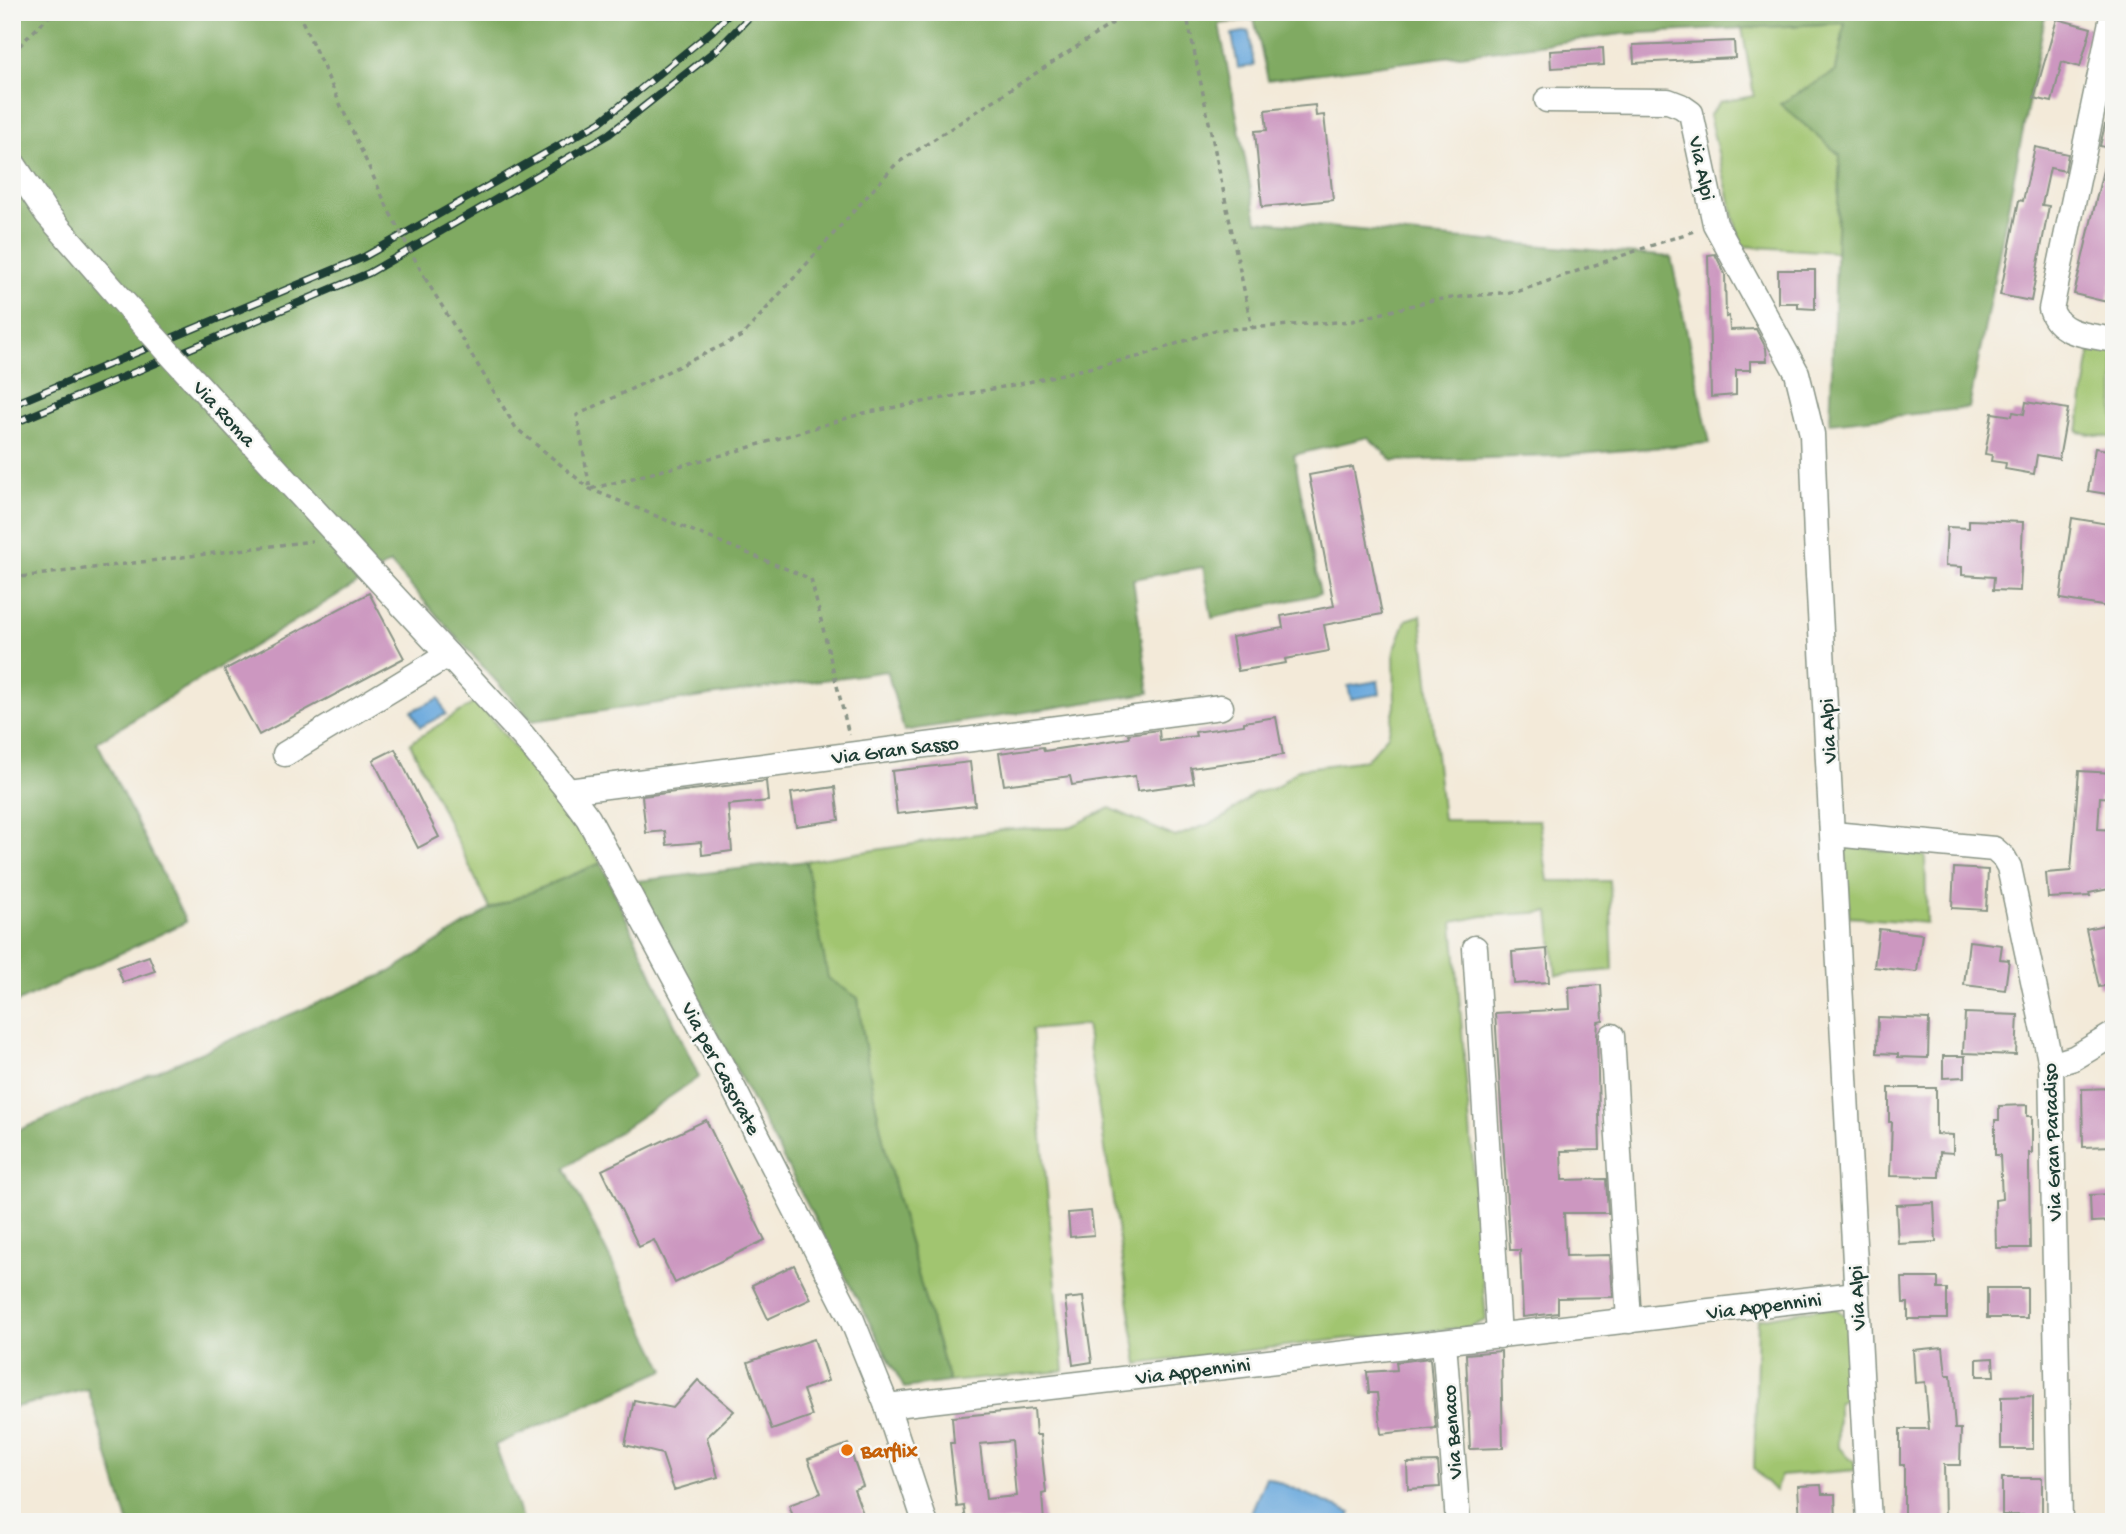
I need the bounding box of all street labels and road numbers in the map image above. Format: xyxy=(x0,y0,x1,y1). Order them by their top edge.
street label: Via Alpi xyxy=(1680,133,1719,203)
street label: Via Roma xyxy=(185,376,260,455)
street label: Via Alpi xyxy=(1816,698,1845,765)
street label: Via Gran Sasso xyxy=(829,732,961,773)
street label: Via per Casorate xyxy=(673,998,765,1141)
street label: Via Gran Paradiso xyxy=(2039,1062,2070,1222)
street label: Via Alpi xyxy=(1845,1265,1874,1332)
street label: Via Appennini xyxy=(1704,1289,1823,1328)
street label: Via Appennini xyxy=(1133,1354,1252,1393)
street label: Via Benaco xyxy=(1439,1384,1470,1481)

